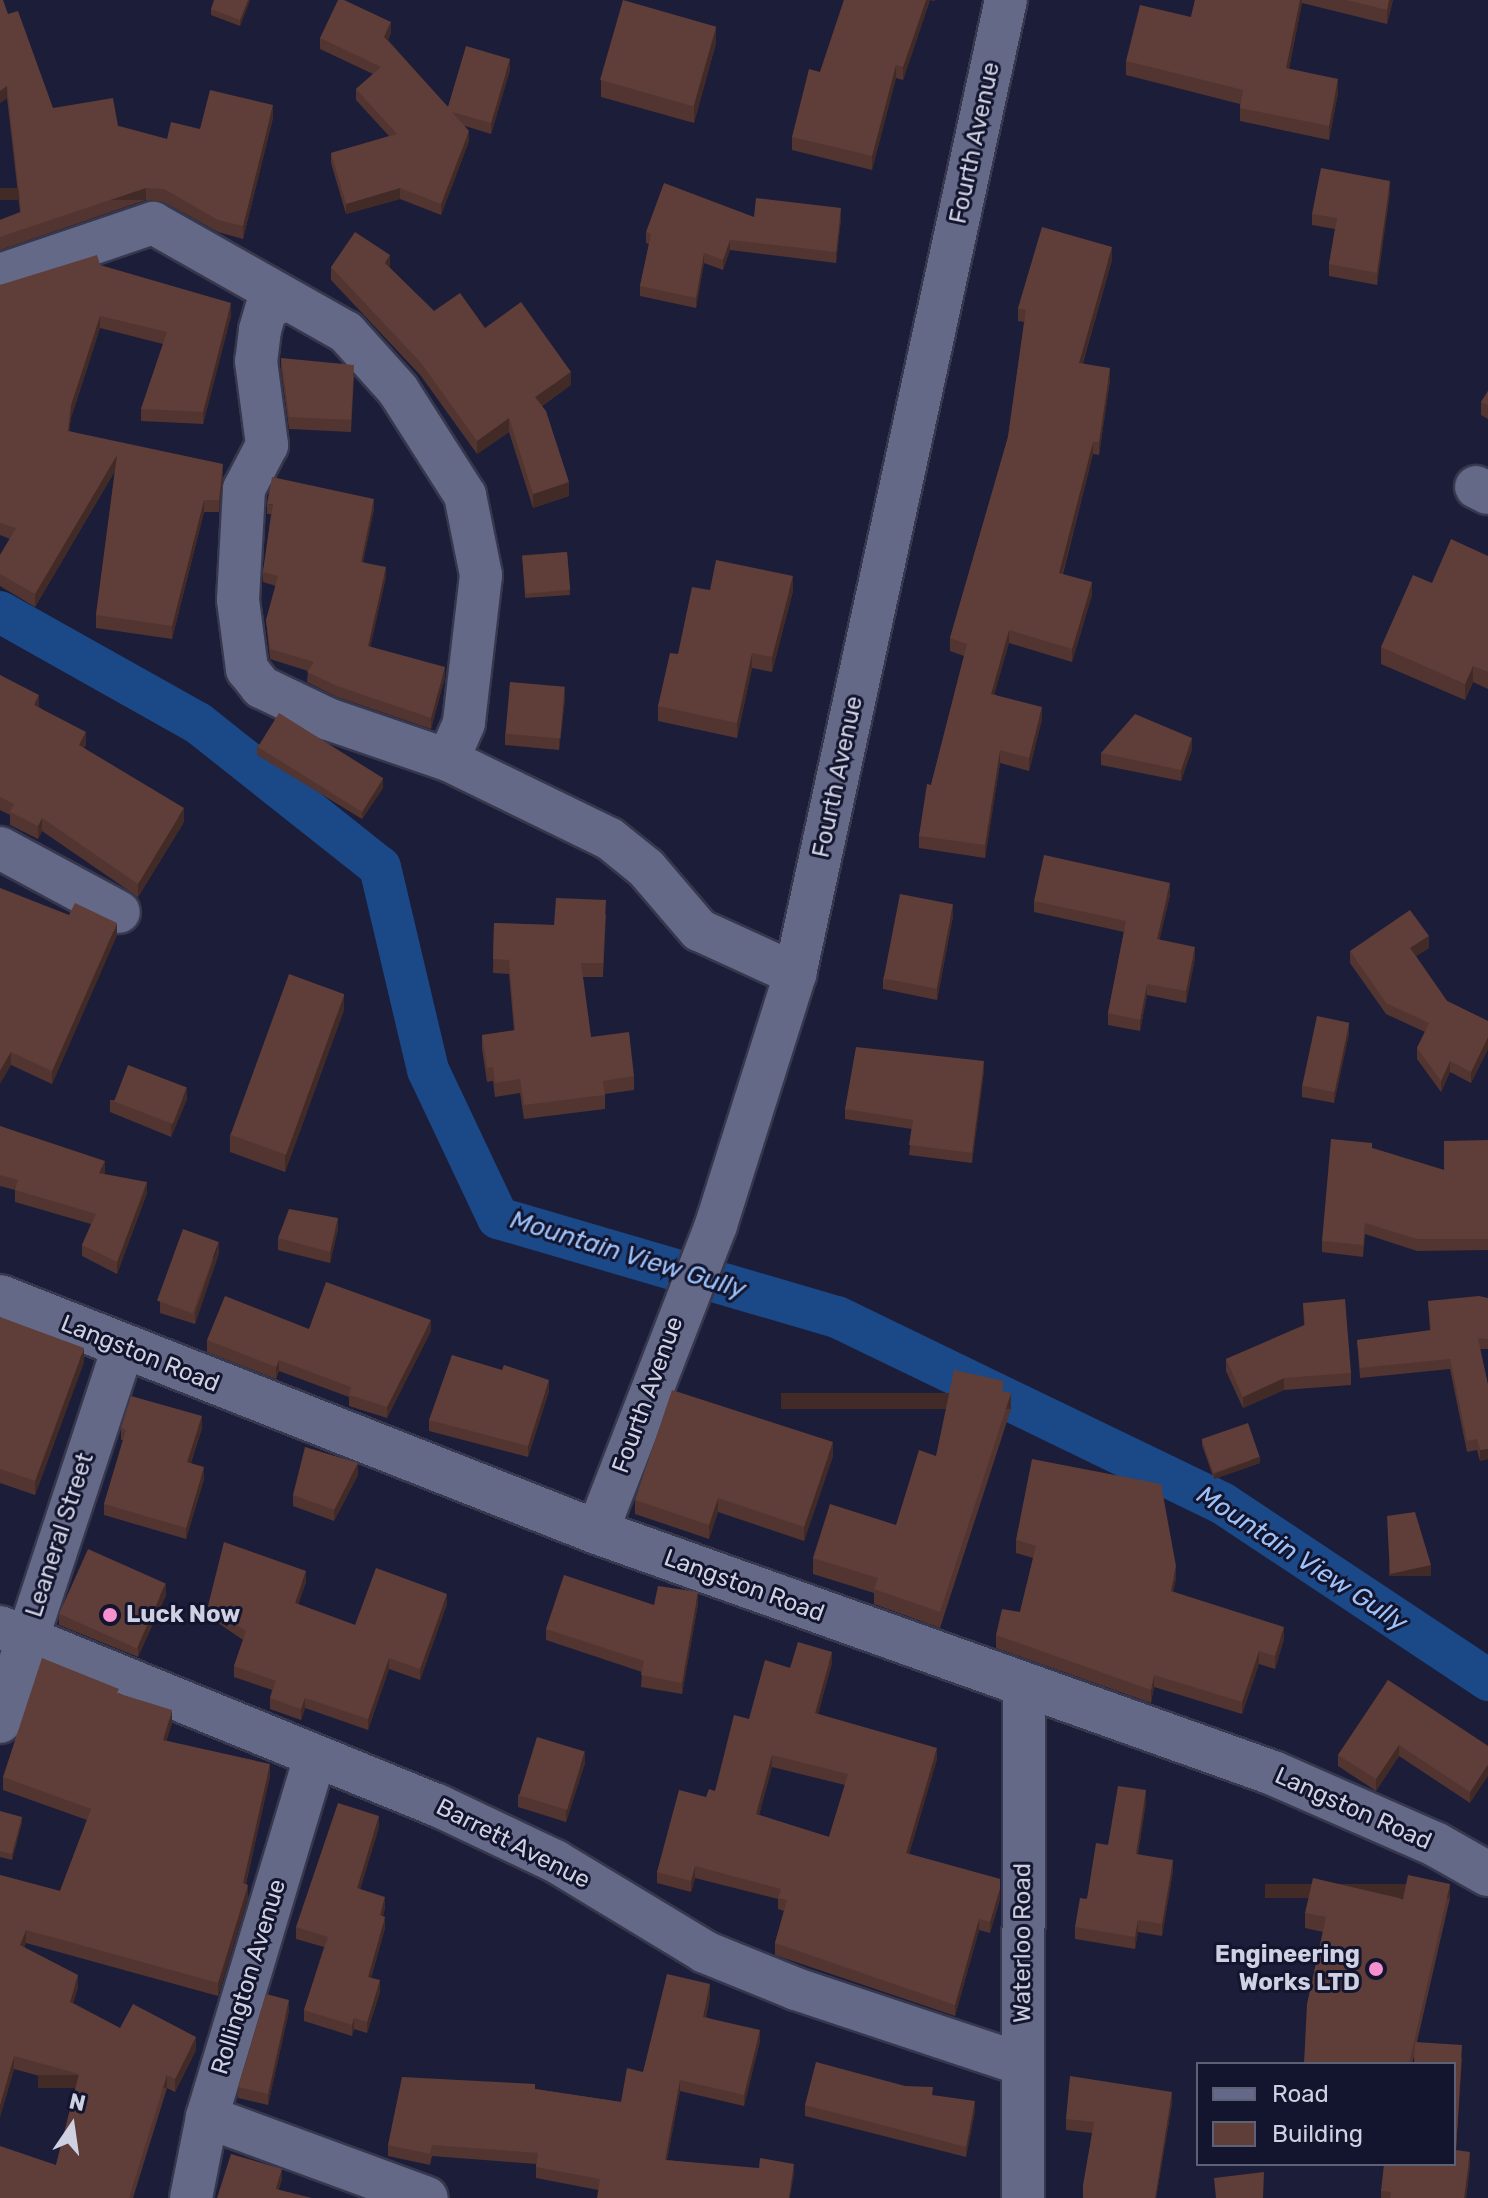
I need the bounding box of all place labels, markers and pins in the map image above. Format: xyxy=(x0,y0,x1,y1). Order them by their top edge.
place label: Luck Now xyxy=(126,1601,241,1629)
marker: Luck Now xyxy=(101,1606,119,1624)
place label: Engineering Works LTD xyxy=(1215,1941,1360,1997)
marker: Engineering Works LTD xyxy=(1367,1960,1385,1978)

